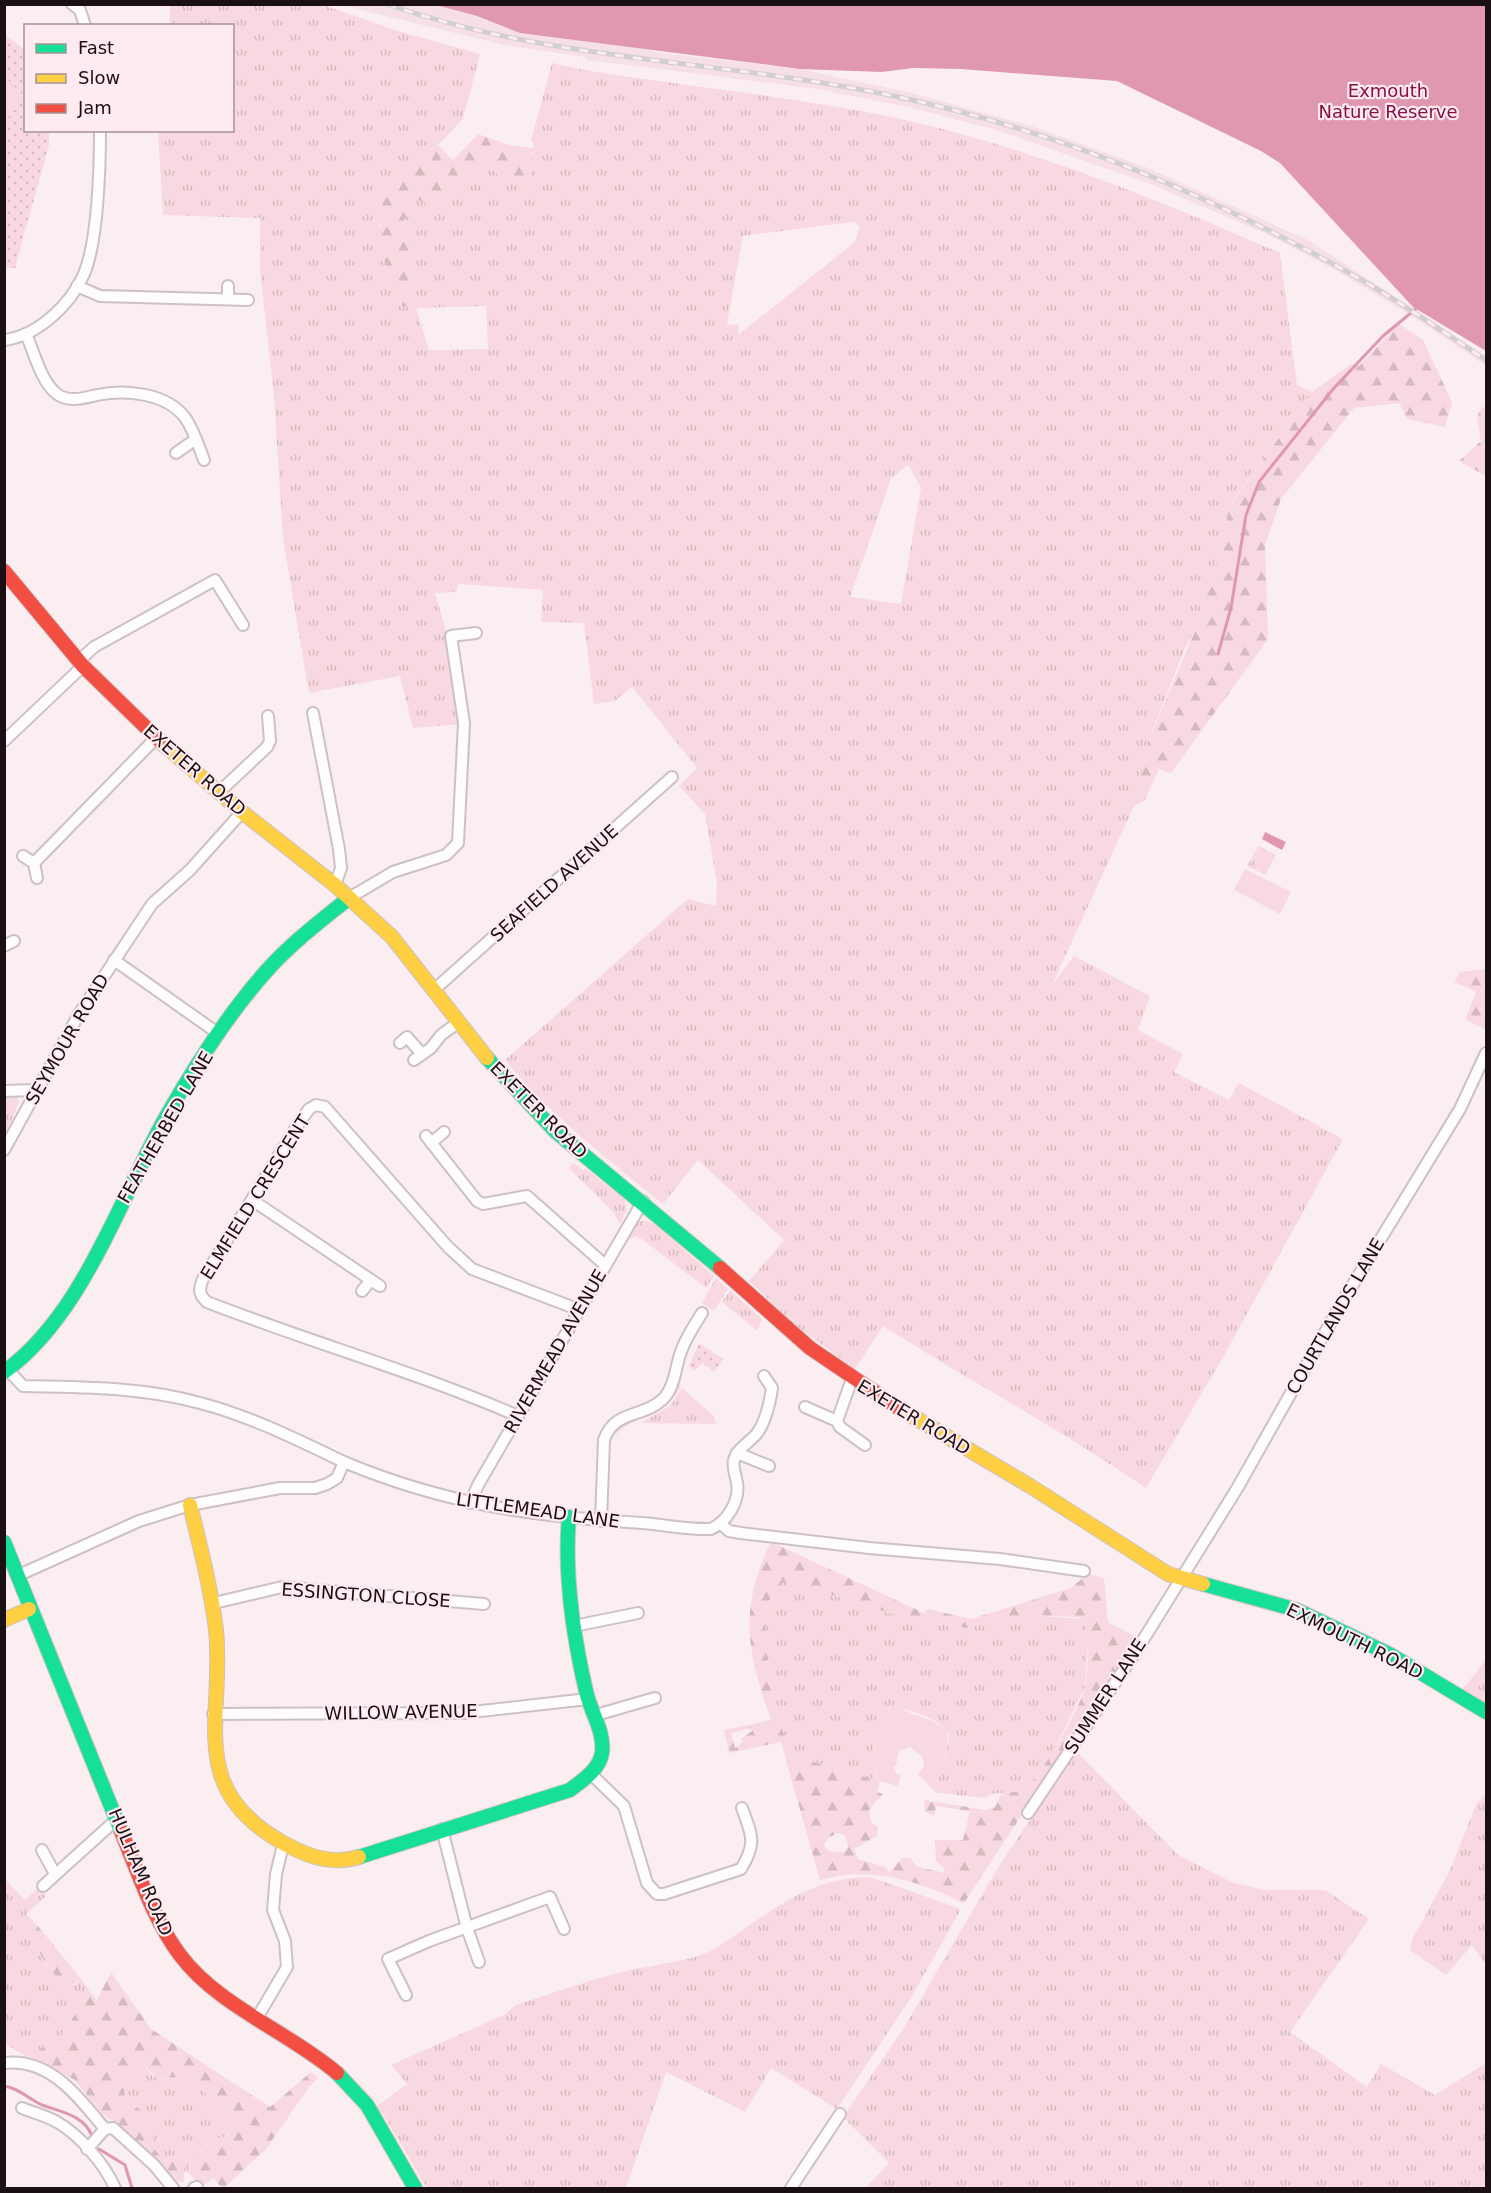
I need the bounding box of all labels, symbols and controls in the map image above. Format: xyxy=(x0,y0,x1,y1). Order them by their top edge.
legend xyxy=(24,24,234,132)
text: Fast xyxy=(78,37,114,58)
text: Slow xyxy=(78,67,120,88)
park label: Exmouth Nature Reserve xyxy=(1318,80,1458,122)
text: Jam xyxy=(77,97,112,118)
street label: EXETER ROAD xyxy=(140,720,250,820)
street label: SEAFIELD AVENUE xyxy=(486,820,622,946)
street label: SEYMOUR ROAD xyxy=(21,970,113,1108)
street label: FEATHERBED LANE xyxy=(113,1047,217,1207)
street label: EXETER ROAD xyxy=(486,1057,592,1163)
street label: ELMFIELD CRESCENT xyxy=(196,1110,315,1283)
street label: COURTLANDS LANE xyxy=(1282,1234,1388,1398)
street label: RIVERMEAD AVENUE xyxy=(499,1265,611,1437)
street label: EXETER ROAD xyxy=(854,1375,974,1459)
street label: LITTLEMEAD LANE xyxy=(455,1488,621,1532)
street label: ESSINGTON CLOSE xyxy=(281,1579,451,1611)
street label: EXMOUTH ROAD xyxy=(1283,1599,1427,1683)
street label: SUMMER LANE xyxy=(1060,1635,1150,1757)
street label: WILLOW AVENUE xyxy=(324,1700,478,1724)
street label: HULHAM ROAD xyxy=(105,1805,177,1939)

